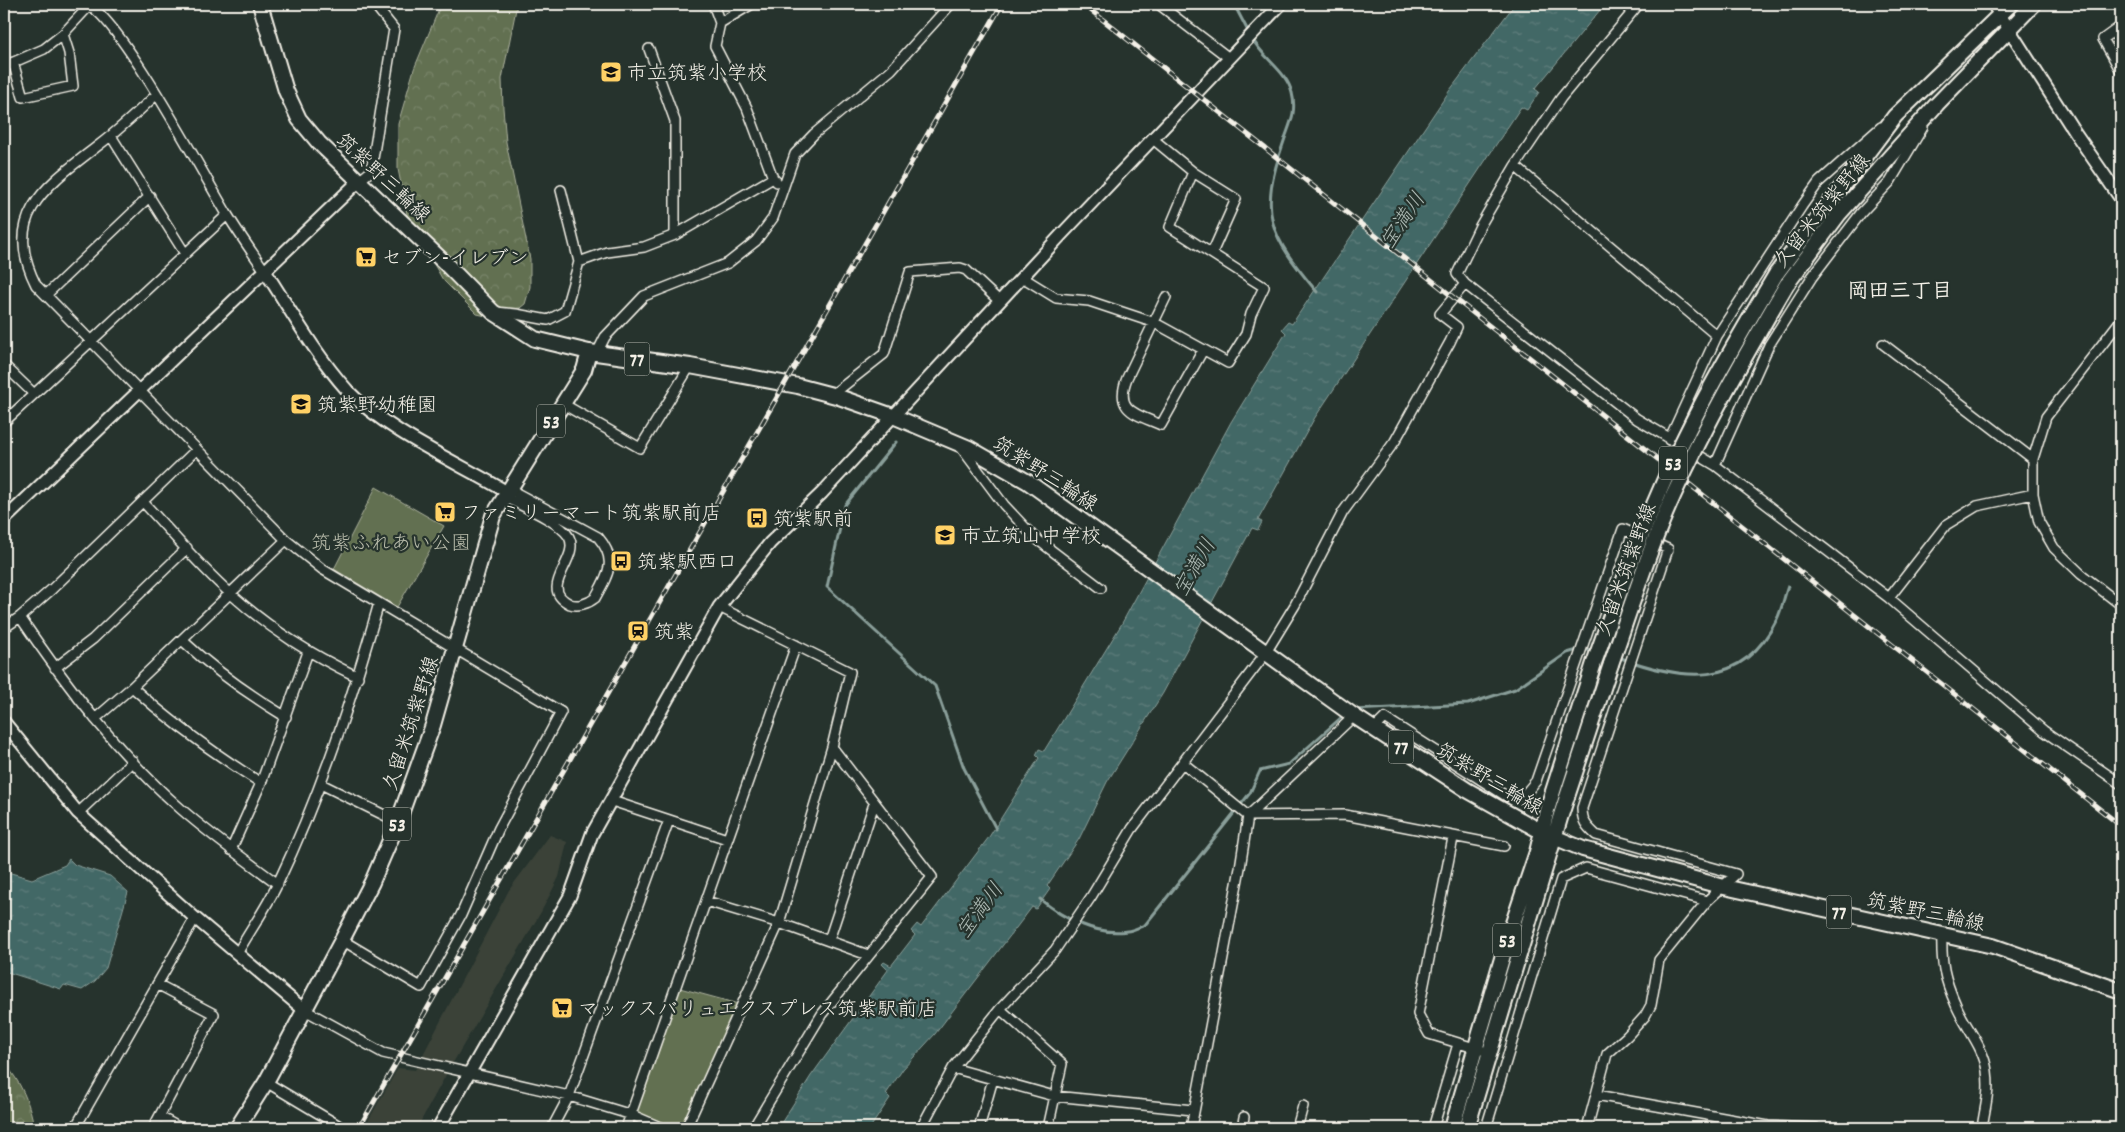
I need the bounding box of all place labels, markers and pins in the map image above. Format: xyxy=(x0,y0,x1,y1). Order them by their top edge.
school or university icon: 市立筑紫小学校 xyxy=(599,60,623,84)
place label: 市立筑紫小学校 xyxy=(627,61,767,89)
supermarket icon: セブン-イレブン xyxy=(354,245,378,269)
place label: セブン-イレブン xyxy=(382,246,529,274)
school or university icon: 筑紫野幼稚園 xyxy=(289,392,313,416)
place label: 筑紫野幼稚園 xyxy=(317,393,437,421)
supermarket icon: ファミリーマート筑紫駅前店 xyxy=(433,500,457,524)
place label: ファミリーマート筑紫駅前店 xyxy=(461,501,721,529)
bus stop icon: 筑紫駅前 xyxy=(745,506,769,530)
place label: 筑紫駅前 xyxy=(773,507,853,535)
school or university icon: 市立筑山中学校 xyxy=(933,523,957,547)
place label: 市立筑山中学校 xyxy=(961,524,1101,552)
bus stop icon: 筑紫駅西口 xyxy=(609,549,633,573)
place label: 筑紫駅西口 xyxy=(637,550,737,578)
station icon: 筑紫 xyxy=(626,619,650,643)
place label: 筑紫 xyxy=(654,620,694,648)
supermarket icon: マックスバリュエクスプレス筑紫駅前店 xyxy=(550,996,574,1020)
place label: マックスバリュエクスプレス筑紫駅前店 xyxy=(578,997,937,1025)

